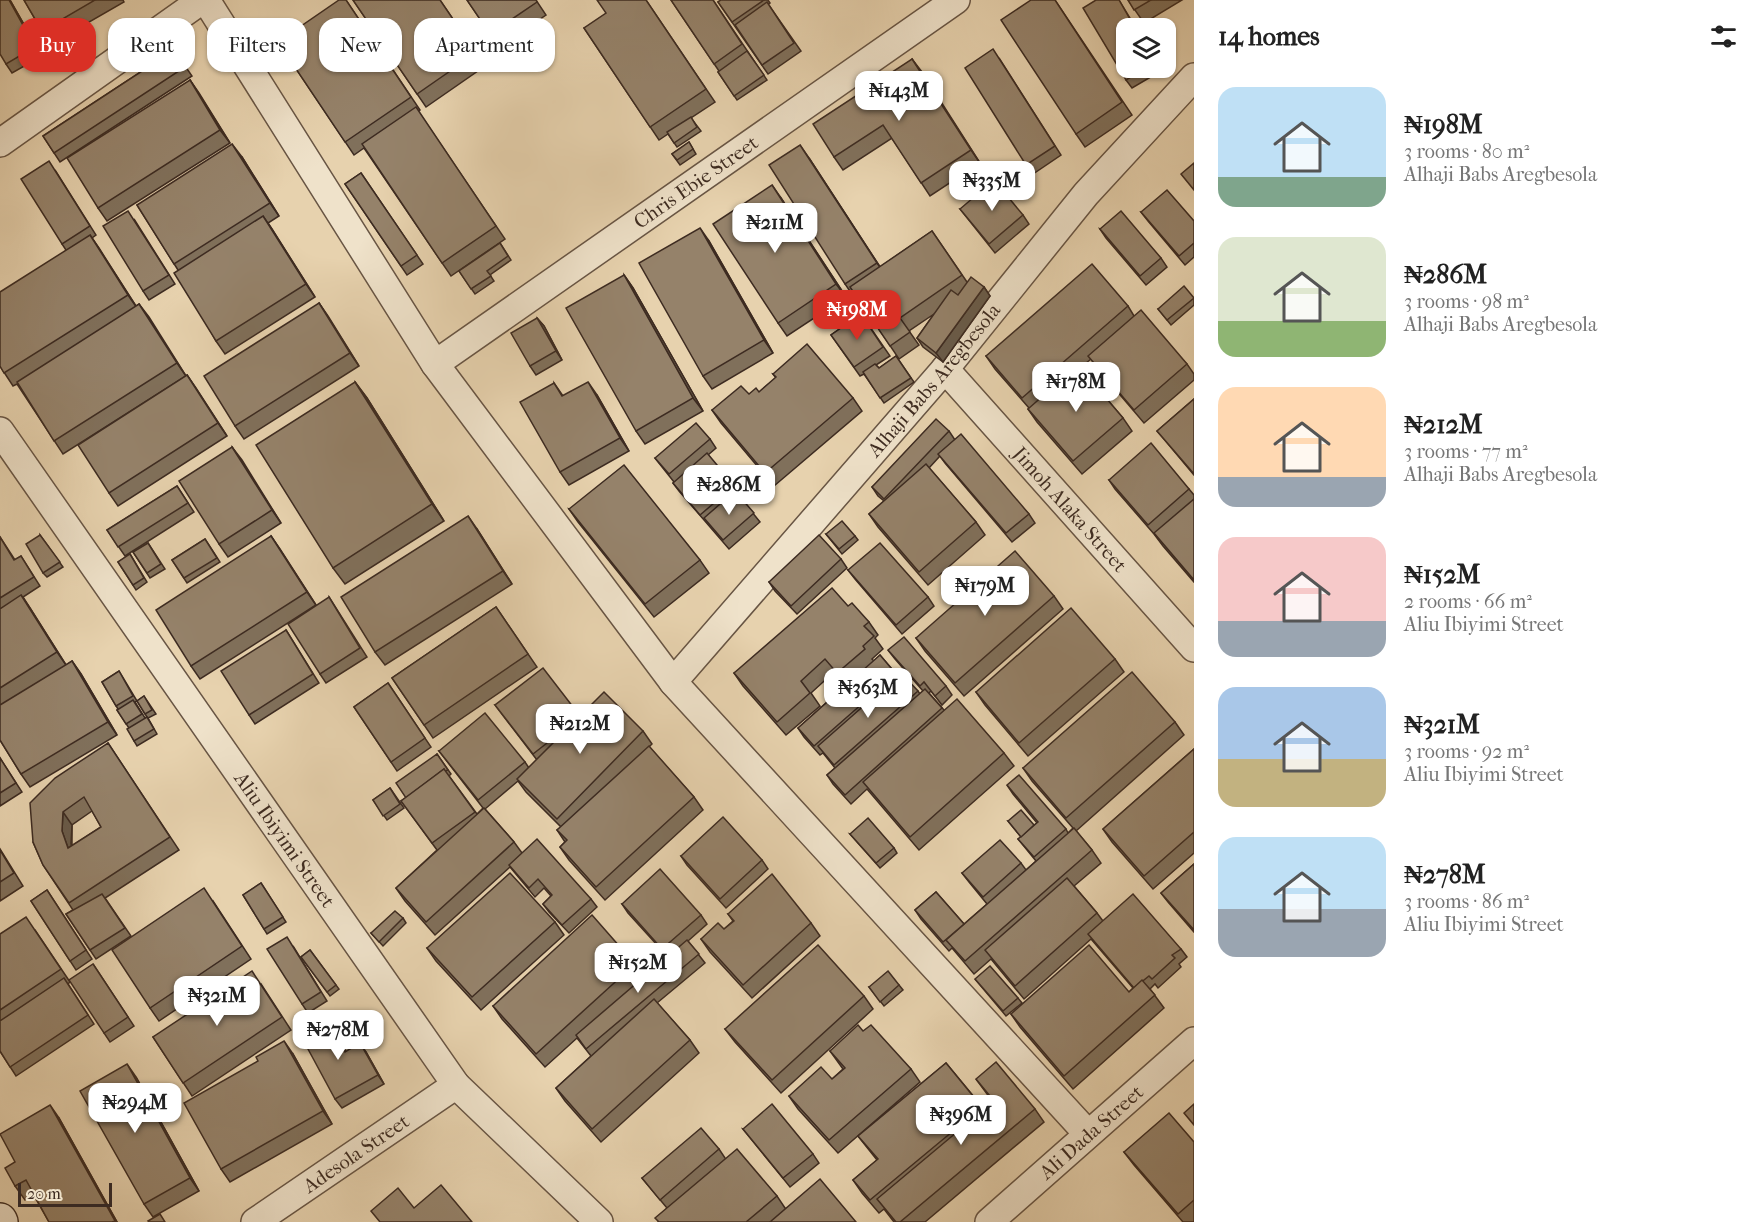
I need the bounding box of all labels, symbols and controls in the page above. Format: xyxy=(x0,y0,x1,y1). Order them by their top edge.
chip: Buy xyxy=(18,18,96,72)
chip: Rent xyxy=(108,18,195,72)
chip: Filters xyxy=(207,18,307,72)
chip: New xyxy=(319,18,402,72)
chip: Apartment xyxy=(414,18,555,72)
map controls xyxy=(1116,18,1176,78)
button: layers xyxy=(1116,18,1176,78)
icon: filters xyxy=(1707,20,1740,53)
text: 14 homes xyxy=(1218,21,1320,52)
pin: ₦143M xyxy=(857,71,941,122)
text: ₦143M xyxy=(869,79,929,102)
text: ₦198M xyxy=(1404,109,1483,140)
icon: home xyxy=(1266,111,1338,183)
street label: Chris Ebie Street xyxy=(629,131,762,234)
text: 3 rooms · 80 m² xyxy=(1404,140,1529,163)
pin: ₦335M xyxy=(950,161,1034,212)
text: Alhaji Babs Aregbesola xyxy=(1404,163,1597,186)
text: ₦335M xyxy=(963,169,1021,192)
pin: ₦211M xyxy=(733,203,817,254)
text: ₦211M xyxy=(746,211,804,234)
text: ₦286M xyxy=(1404,259,1487,290)
icon: home xyxy=(1266,261,1338,333)
pin: ₦198M xyxy=(815,290,899,341)
text: 3 rooms · 98 m² xyxy=(1404,290,1529,313)
text: ₦198M xyxy=(827,298,887,321)
street label: Alhaji Babs Aregbesola xyxy=(862,298,1006,462)
text: Alhaji Babs Aregbesola xyxy=(1404,313,1597,336)
pin: ₦178M xyxy=(1034,362,1118,413)
text: ₦178M xyxy=(1046,370,1106,393)
text: ₦212M xyxy=(1404,409,1483,440)
icon: home xyxy=(1266,411,1338,483)
text: 3 rooms · 77 m² xyxy=(1404,440,1528,463)
street label: Jimoh Alaka Street xyxy=(1007,441,1132,577)
text: Alhaji Babs Aregbesola xyxy=(1404,463,1597,486)
pin: ₦286M xyxy=(687,465,771,516)
text: ₦286M xyxy=(697,473,761,496)
text: ₦152M xyxy=(1404,559,1480,590)
icon: home xyxy=(1266,561,1338,633)
pin: ₦179M xyxy=(943,566,1027,617)
text: ₦179M xyxy=(955,574,1015,597)
text: 2 rooms · 66 m² xyxy=(1404,590,1532,613)
text: Aliu Ibiyimi Street xyxy=(1404,613,1564,636)
pin: ₦363M xyxy=(826,668,910,719)
text: ₦363M xyxy=(838,676,898,699)
pin: ₦212M xyxy=(538,704,622,755)
text: ₦321M xyxy=(1404,709,1480,740)
icon: home xyxy=(1266,711,1338,783)
text: ₦212M xyxy=(550,712,610,735)
text: 3 rooms · 92 m² xyxy=(1404,740,1529,763)
text: Aliu Ibiyimi Street xyxy=(1404,763,1564,786)
street label: Aliu Ibiyimi Street xyxy=(229,767,340,912)
text: ₦278M xyxy=(1404,859,1486,890)
icon: home xyxy=(1266,861,1338,933)
text: 3 rooms · 86 m² xyxy=(1404,890,1529,913)
text: Aliu Ibiyimi Street xyxy=(1404,913,1564,936)
pin: ₦152M xyxy=(596,943,680,994)
text: ₦152M xyxy=(609,951,667,974)
pin: ₦321M xyxy=(175,976,259,1027)
text: ₦321M xyxy=(188,984,246,1007)
pin: ₦278M xyxy=(296,1010,380,1061)
text: ₦278M xyxy=(307,1018,369,1041)
street label: Ali Dada Street xyxy=(1034,1081,1148,1185)
pin: ₦294M xyxy=(93,1083,177,1134)
text: ₦294M xyxy=(102,1091,168,1114)
pin: ₦396M xyxy=(919,1095,1003,1146)
text: ₦396M xyxy=(930,1103,992,1126)
street label: Adesola Street xyxy=(298,1110,413,1198)
scale bar xyxy=(18,1180,112,1208)
text: 20 m xyxy=(27,1184,61,1203)

